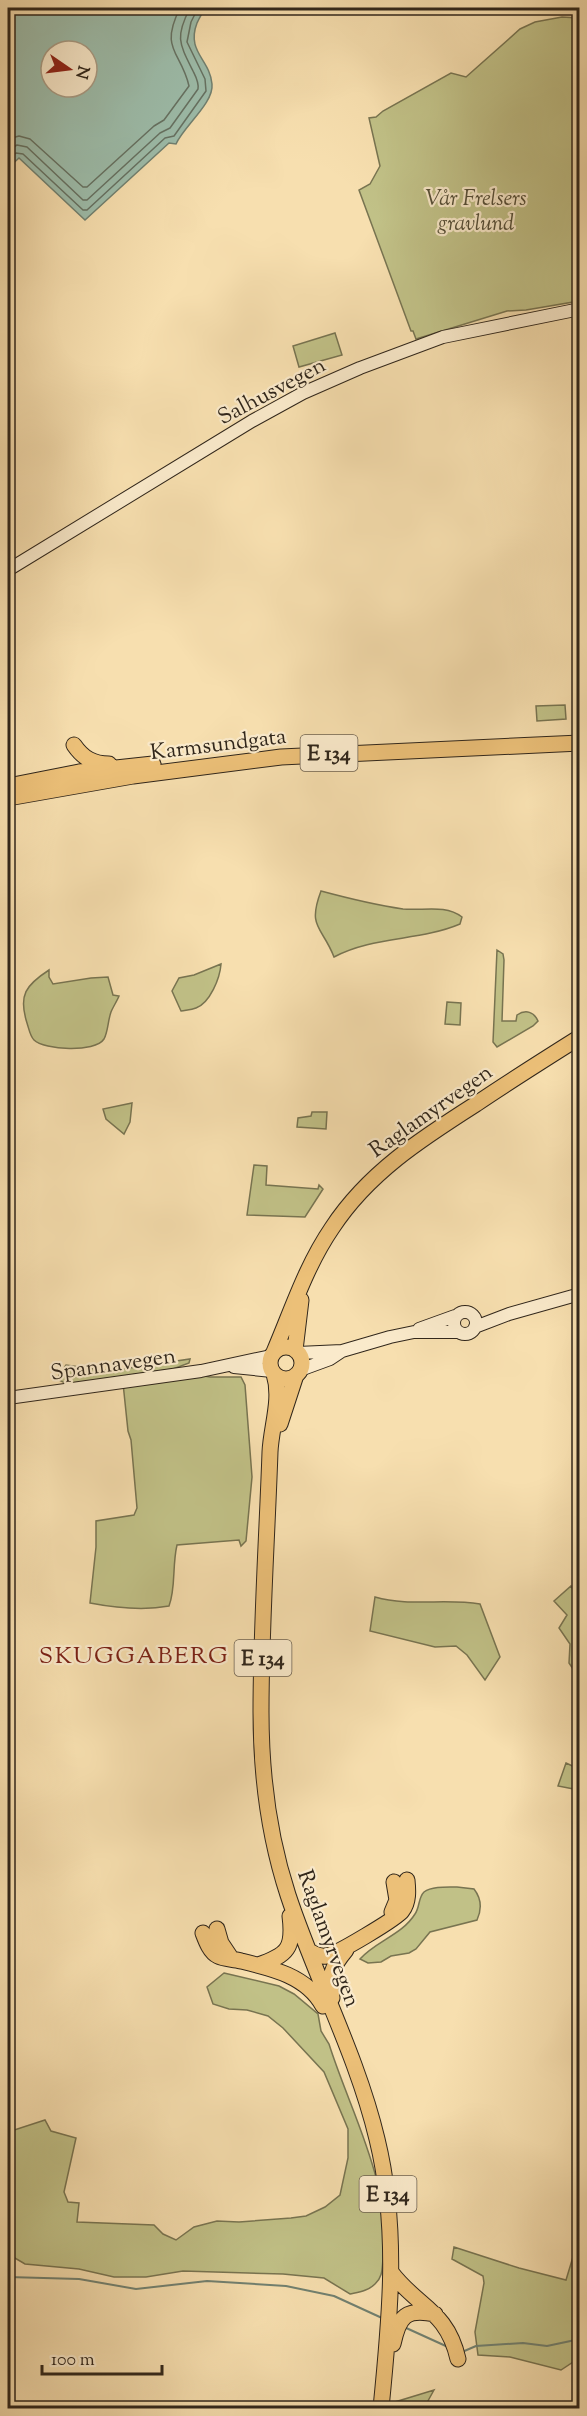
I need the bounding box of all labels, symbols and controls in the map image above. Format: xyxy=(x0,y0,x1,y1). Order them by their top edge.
north arrow xyxy=(39,39,99,99)
text: N xyxy=(68,63,94,81)
park label: Vår Frelsers gravlund xyxy=(425,184,527,241)
street label: Salhusvegen xyxy=(213,351,332,435)
street label: Karmsundgata xyxy=(149,722,288,770)
road number: E 134 xyxy=(300,735,358,771)
street label: Raglamyrvegen xyxy=(363,1058,500,1167)
street label: Spannavegen xyxy=(49,1341,178,1391)
district label: SKUGGABERG xyxy=(39,1640,229,1674)
road number: E 134 xyxy=(234,1640,292,1676)
street label: Raglamyrvegen xyxy=(287,1866,367,2012)
road number: E 134 xyxy=(360,2176,416,2212)
scale bar xyxy=(42,2338,162,2376)
text: 100 m xyxy=(51,2348,95,2374)

